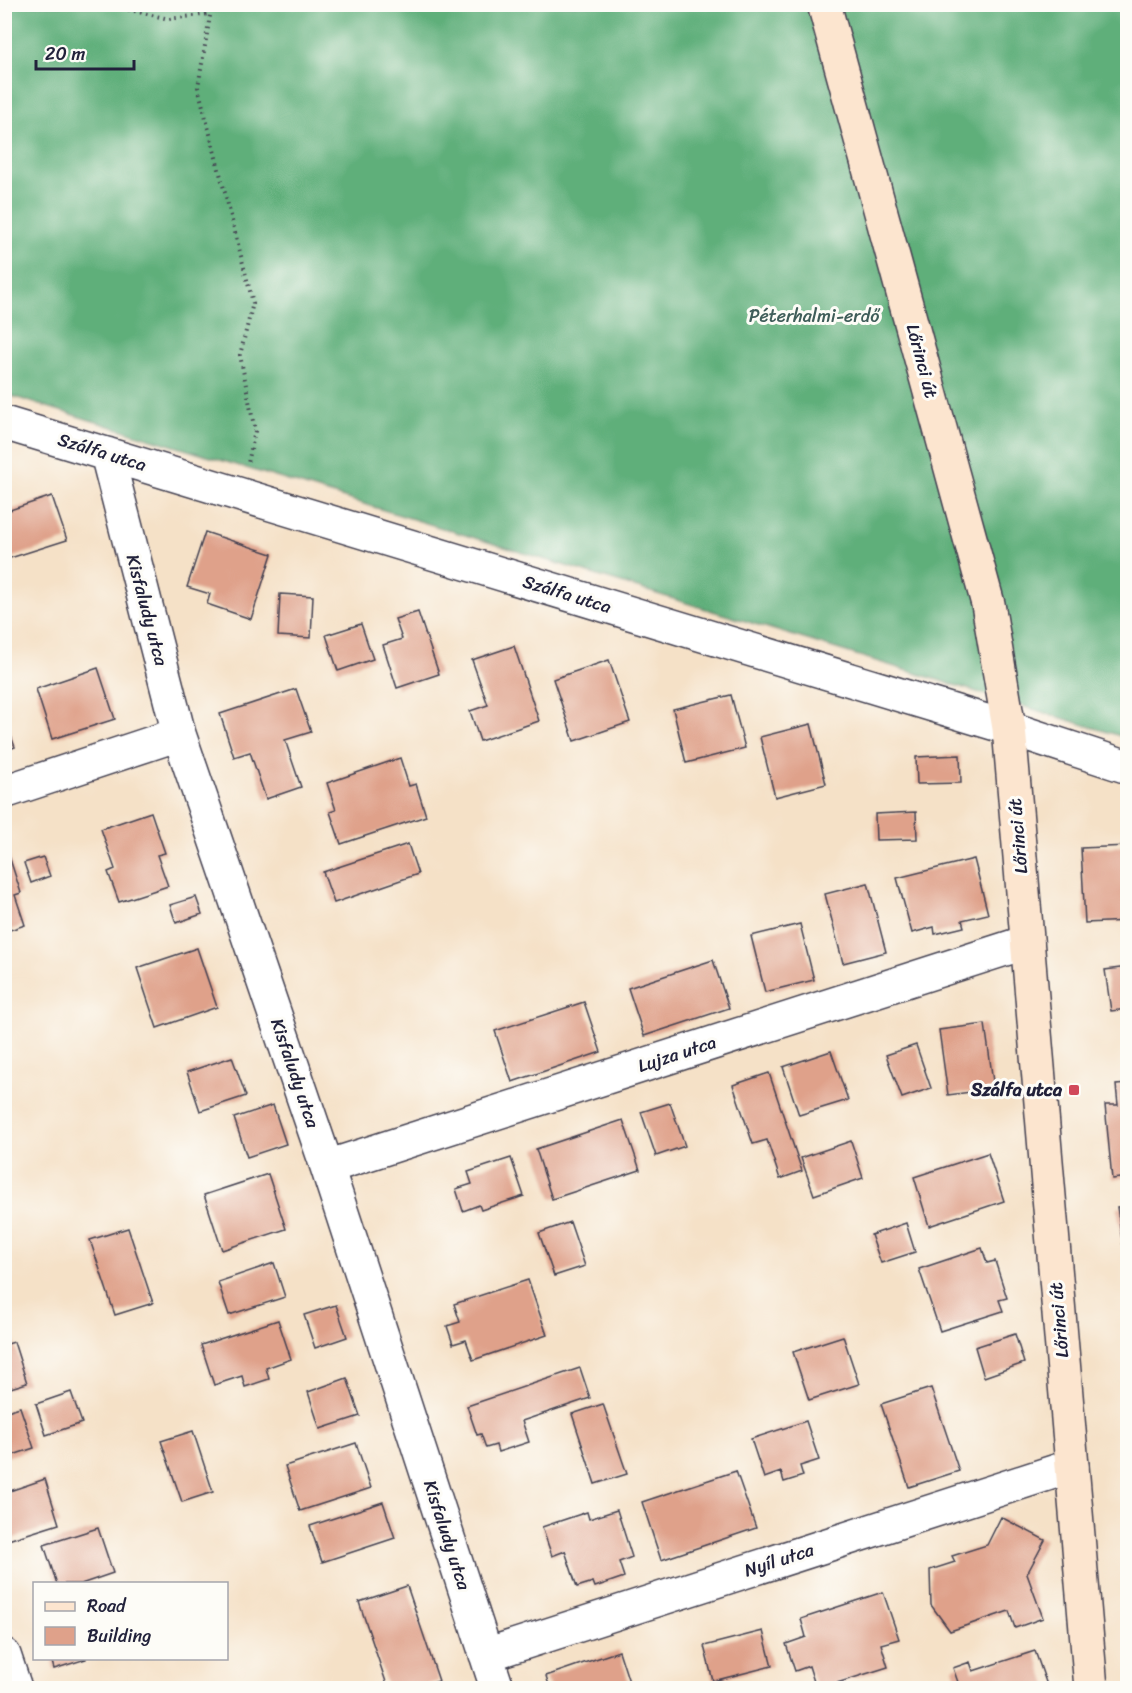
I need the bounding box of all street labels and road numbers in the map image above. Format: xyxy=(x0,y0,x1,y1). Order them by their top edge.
street label: Lőrinci út xyxy=(897,320,947,402)
street label: Szálfa utca xyxy=(54,423,150,481)
street label: Kisfaludy utca xyxy=(117,551,177,670)
street label: Szálfa utca xyxy=(519,565,615,623)
street label: Lőrinci út xyxy=(999,797,1037,875)
street label: Kisfaludy utca xyxy=(261,1014,329,1133)
street label: Lujza utca xyxy=(634,1026,720,1082)
street label: Lőrinci út xyxy=(1040,1281,1078,1359)
street label: Kisfaludy utca xyxy=(414,1476,480,1595)
street label: Nyíl utca xyxy=(740,1533,819,1586)

